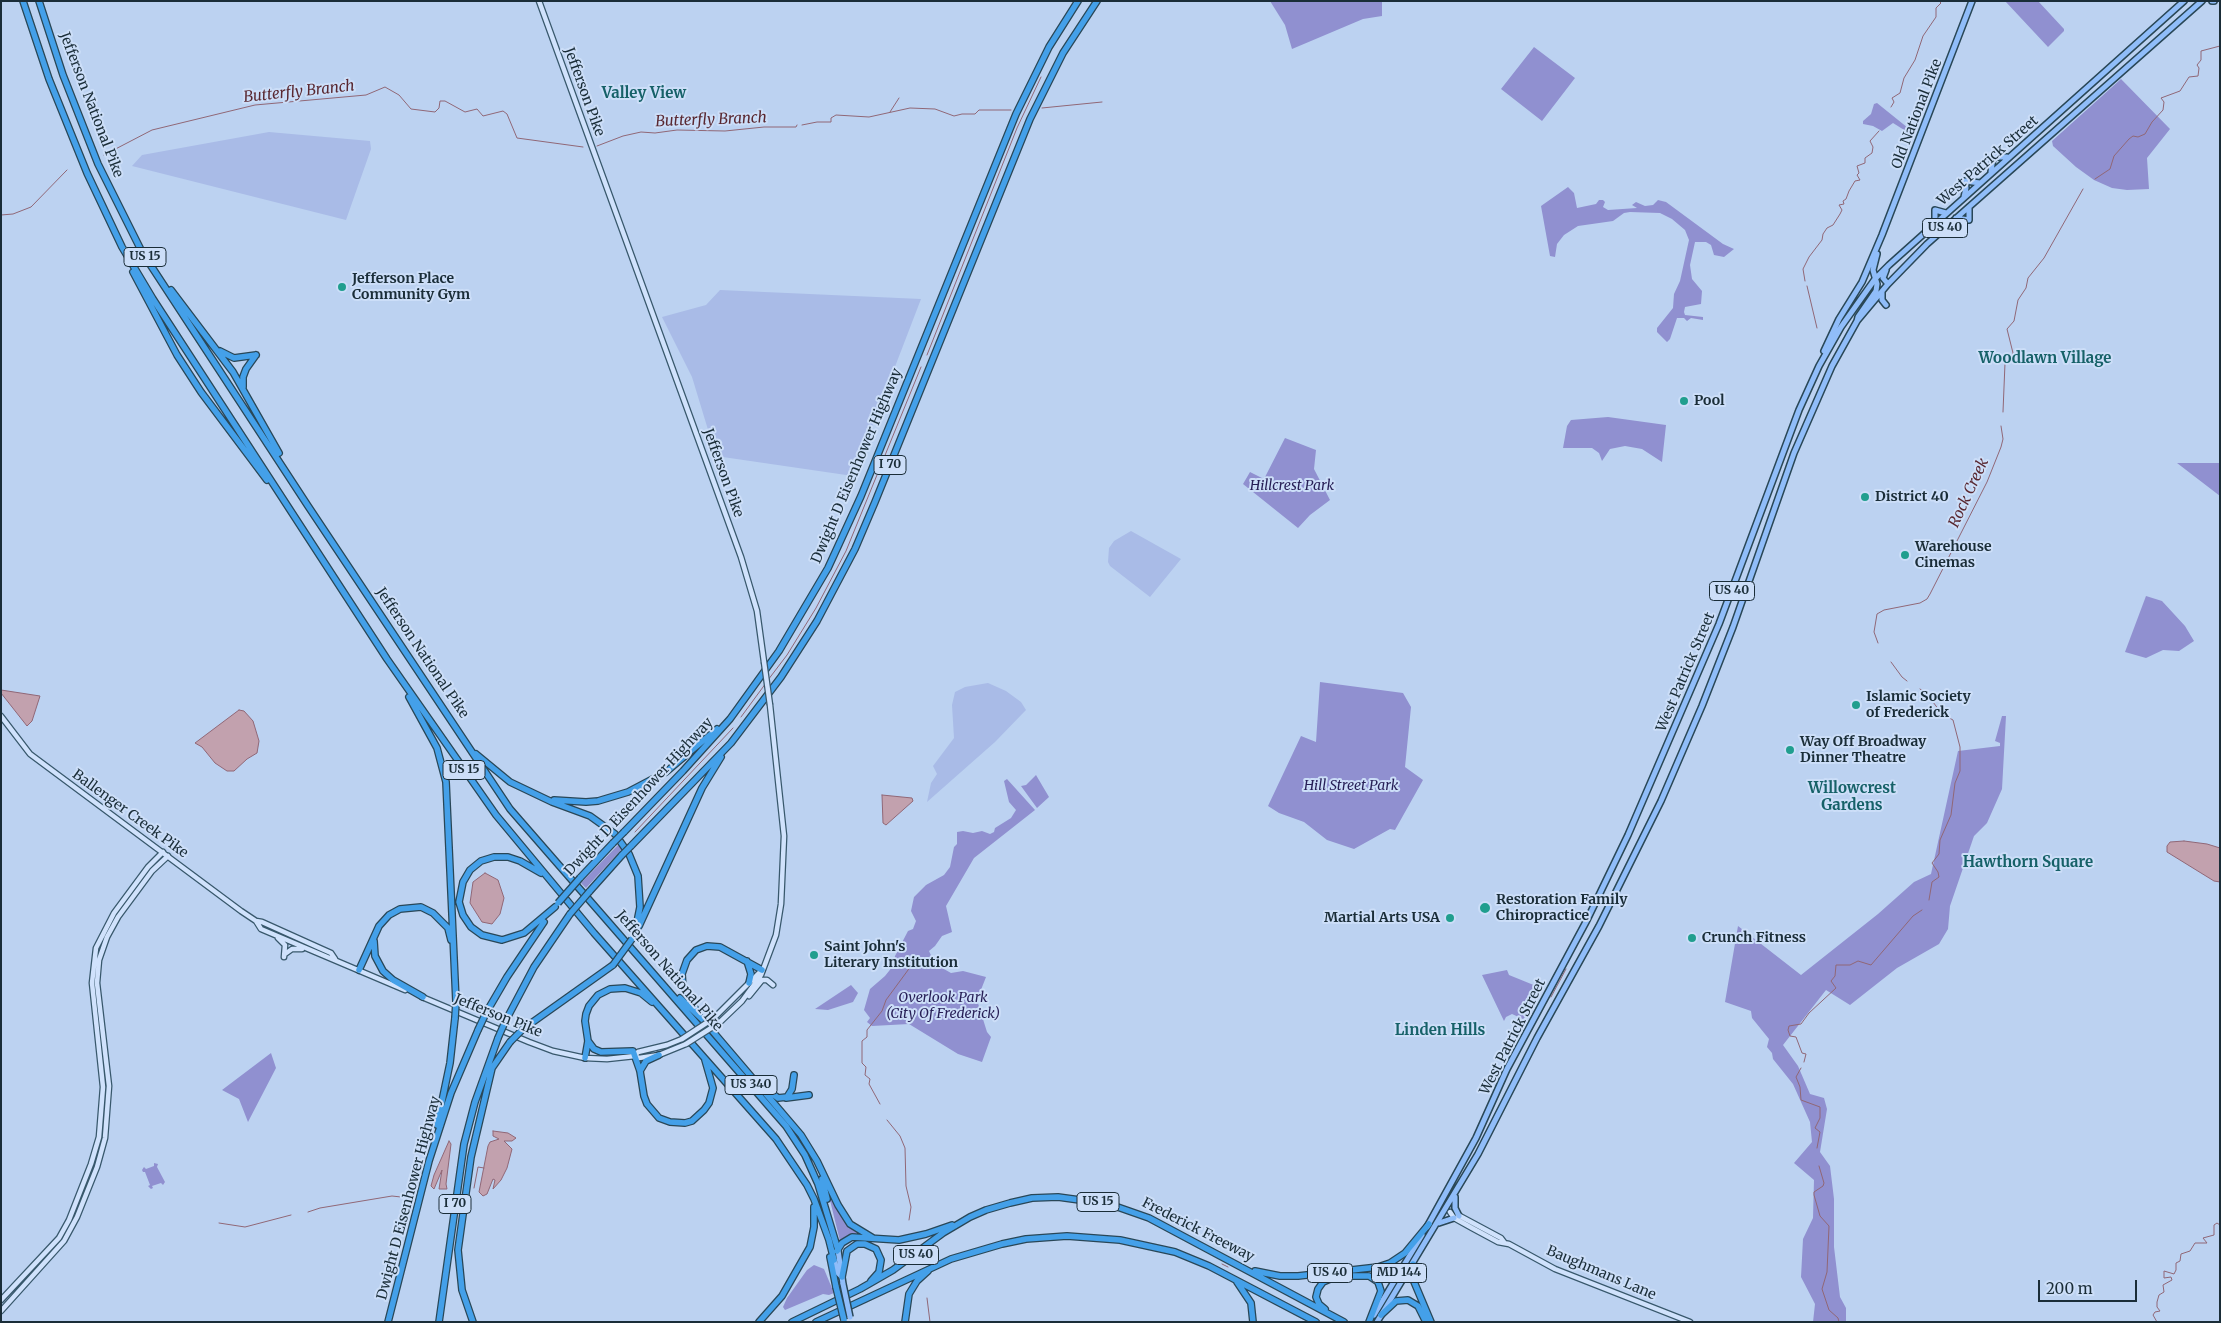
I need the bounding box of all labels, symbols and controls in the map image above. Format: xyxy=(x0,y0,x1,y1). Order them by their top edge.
street label: Jefferson National Pike xyxy=(56,30,126,180)
street label: Jefferson Pike xyxy=(560,45,608,139)
street label: Old National Pike xyxy=(1888,57,1946,171)
water label: Butterfly Branch xyxy=(243,77,355,107)
district label: Valley View xyxy=(602,85,686,103)
water label: Butterfly Branch xyxy=(655,109,767,131)
street label: West Patrick Street xyxy=(1934,113,2042,209)
road number: US 40 xyxy=(1922,218,1968,238)
road number: US 15 xyxy=(124,248,166,266)
place label: Jefferson Place Community Gym xyxy=(352,271,470,304)
marker: Jefferson Place Community Gym xyxy=(336,281,348,293)
district label: Woodlawn Village xyxy=(1979,350,2111,368)
street label: Dwight D Eisenhower Highway xyxy=(808,366,906,566)
place label: Pool xyxy=(1694,393,1725,409)
marker: Pool xyxy=(1678,395,1690,407)
street label: Jefferson Pike xyxy=(699,426,747,520)
water label: Rock Creek xyxy=(1945,455,1993,531)
road number: I 70 xyxy=(874,456,906,474)
park label: Hillcrest Park xyxy=(1250,478,1334,494)
place label: District 40 xyxy=(1875,489,1949,505)
marker: District 40 xyxy=(1859,491,1871,503)
place label: Warehouse Cinemas xyxy=(1915,539,1992,572)
marker: Warehouse Cinemas xyxy=(1899,549,1911,561)
road number: US 40 xyxy=(1710,582,1754,600)
street label: Jefferson National Pike xyxy=(372,585,472,721)
street label: West Patrick Street xyxy=(1653,610,1719,734)
place label: Islamic Society of Frederick xyxy=(1866,689,1971,722)
marker: Islamic Society of Frederick xyxy=(1850,699,1862,711)
street label: Dwight D Eisenhower Highway xyxy=(561,714,717,880)
place label: Way Off Broadway Dinner Theatre xyxy=(1800,734,1926,766)
marker: Way Off Broadway Dinner Theatre xyxy=(1784,744,1796,756)
road number: US 15 xyxy=(443,760,485,780)
street label: Ballenger Creek Pike xyxy=(69,766,191,862)
park label: Hill Street Park xyxy=(1304,778,1398,794)
district label: Willowcrest Gardens xyxy=(1808,780,1896,815)
district label: Hawthorn Square xyxy=(1963,854,2093,872)
place label: Restoration Family Chiropractice xyxy=(1496,892,1627,924)
marker: Restoration Family Chiropractice xyxy=(1478,901,1492,915)
street label: Jefferson National Pike xyxy=(612,907,726,1035)
place label: Martial Arts USA xyxy=(1324,910,1440,926)
marker: Martial Arts USA xyxy=(1444,912,1456,924)
place label: Crunch Fitness xyxy=(1702,930,1806,946)
marker: Crunch Fitness xyxy=(1686,932,1698,944)
place label: Saint John's Literary Institution xyxy=(824,939,958,972)
marker: Saint John's Literary Institution xyxy=(808,949,820,961)
street label: West Patrick Street xyxy=(1476,976,1550,1098)
park label: Overlook Park (City Of Frederick) xyxy=(886,990,1000,1022)
street label: Jefferson Pike xyxy=(452,991,544,1041)
district label: Linden Hills xyxy=(1395,1022,1485,1040)
road number: US 340 xyxy=(725,1076,777,1094)
street label: Dwight D Eisenhower Highway xyxy=(374,1094,444,1302)
road number: US 15 xyxy=(1077,1192,1119,1212)
road number: I 70 xyxy=(439,1194,471,1214)
street label: Frederick Freeway xyxy=(1139,1194,1257,1266)
street label: Baughmans Lane xyxy=(1544,1242,1658,1304)
road number: US 40 xyxy=(894,1246,938,1264)
road number: US 40 xyxy=(1308,1264,1352,1282)
road number: MD 144 xyxy=(1372,1264,1426,1282)
scale bar xyxy=(2041,1270,2140,1302)
text: 200 m xyxy=(2046,1279,2093,1298)

